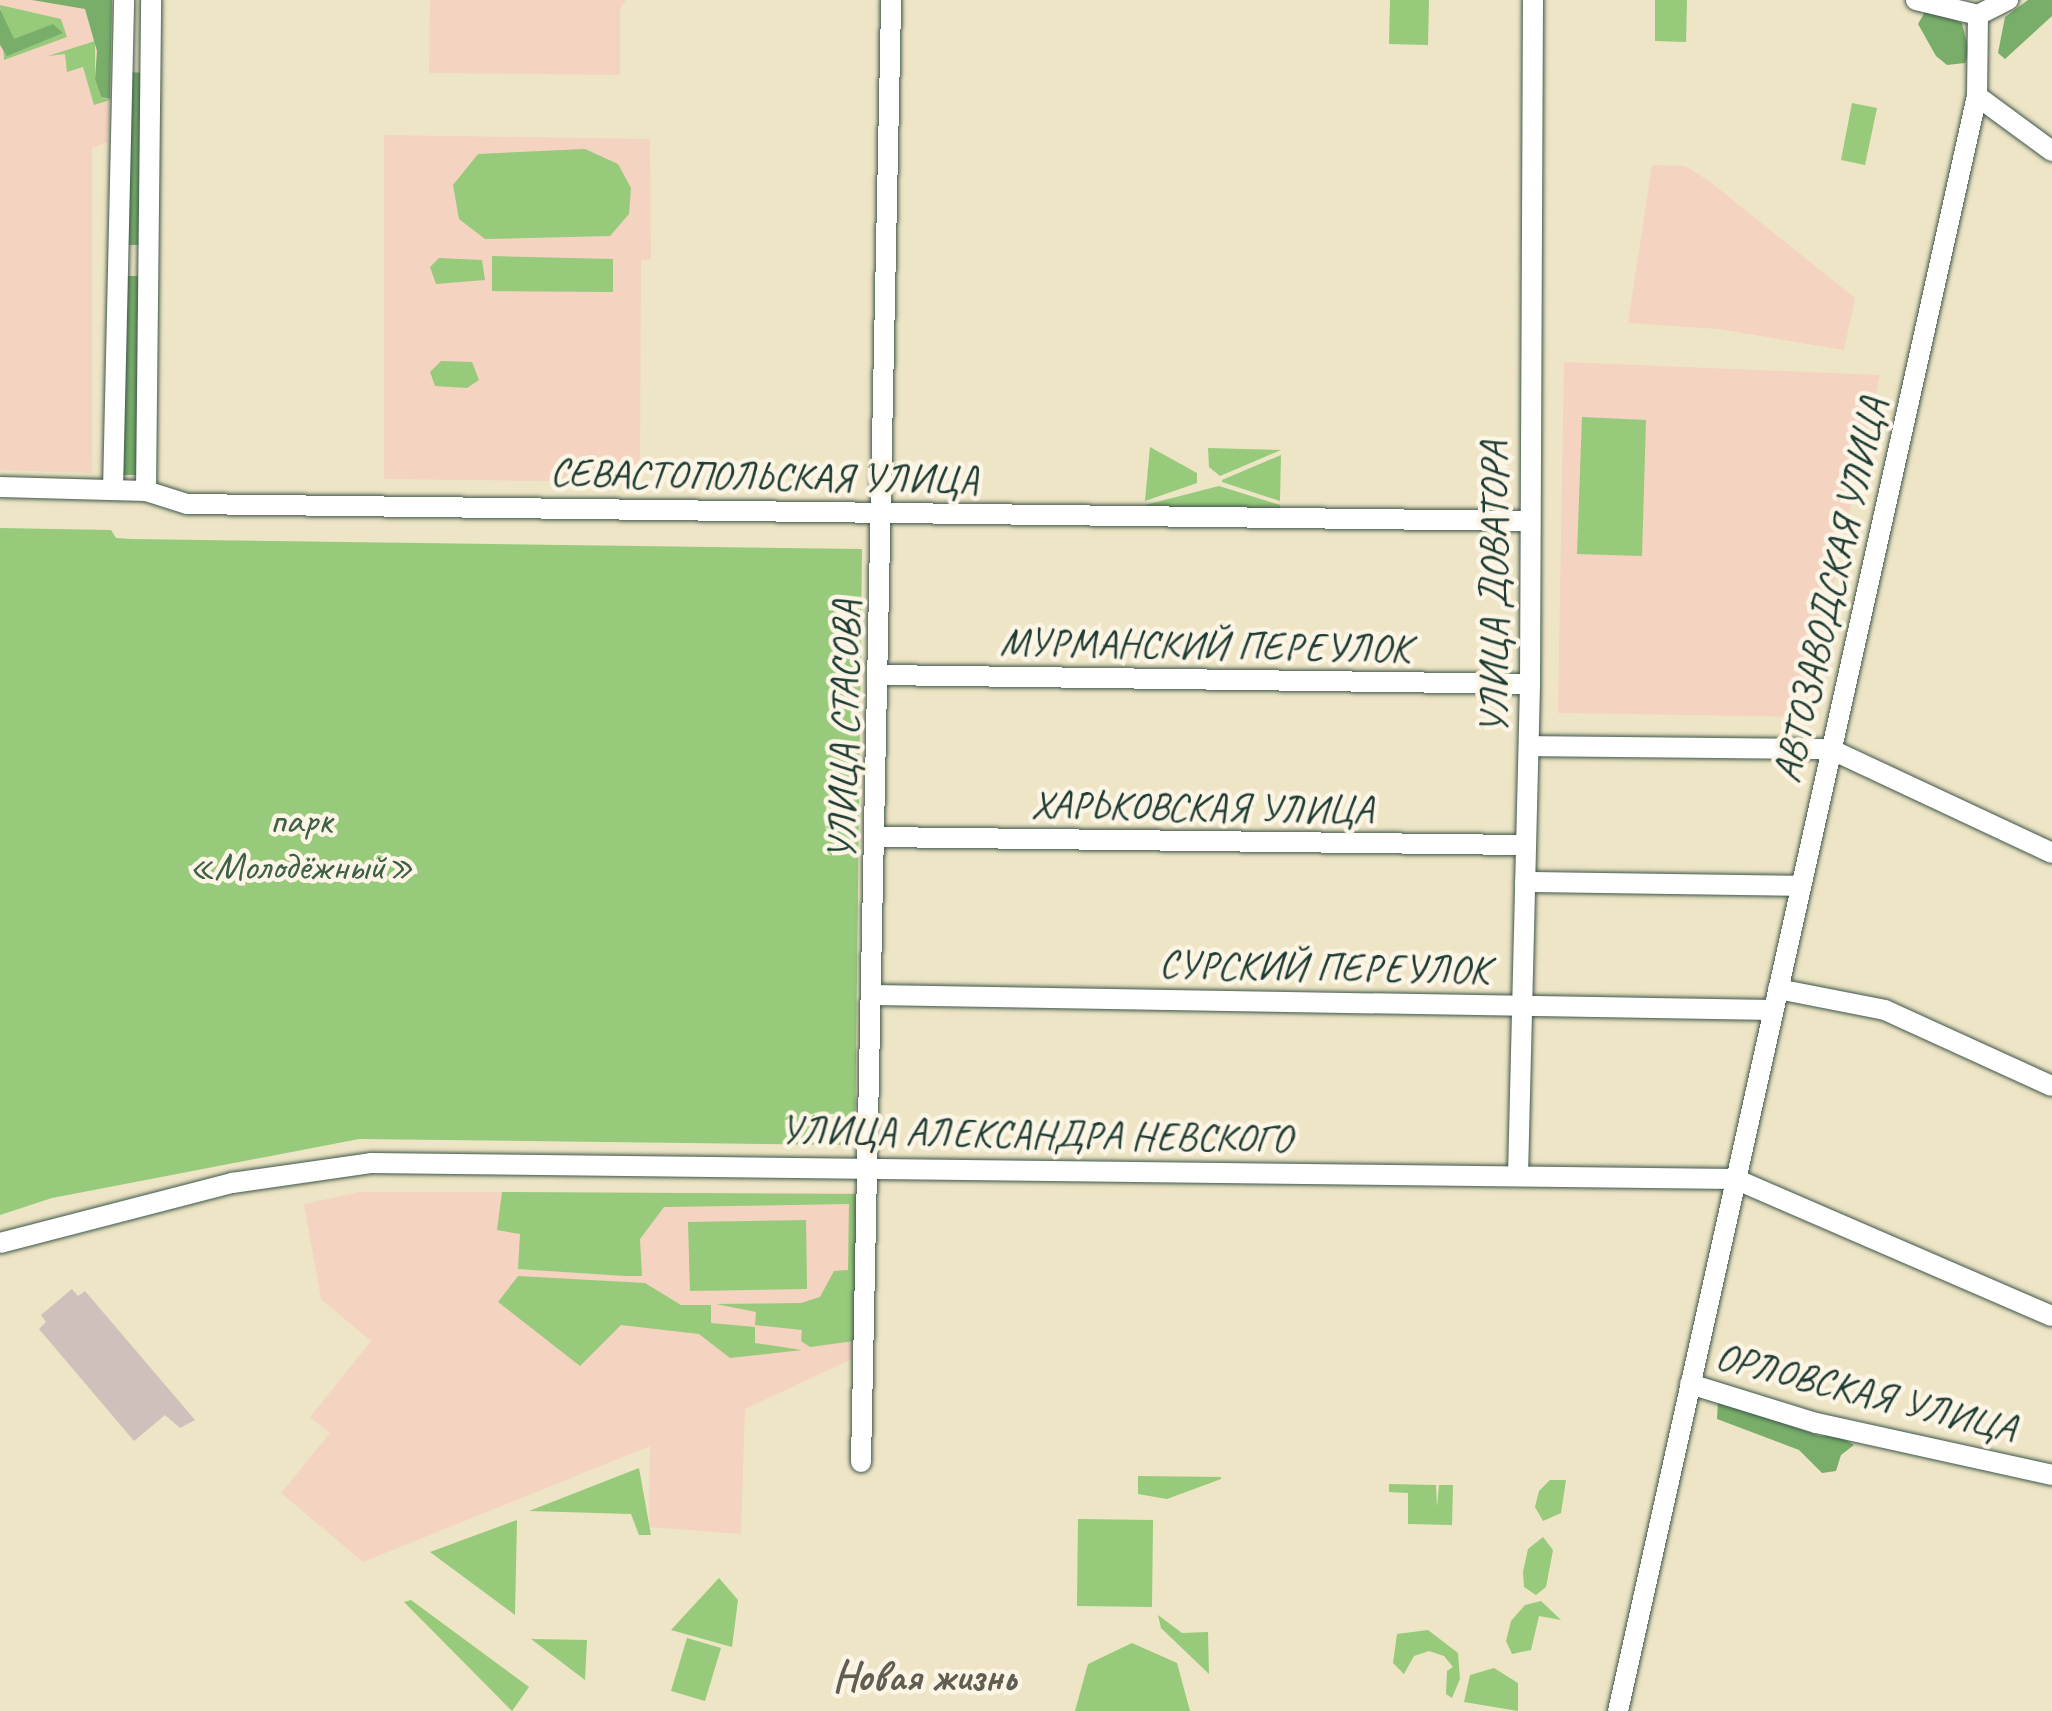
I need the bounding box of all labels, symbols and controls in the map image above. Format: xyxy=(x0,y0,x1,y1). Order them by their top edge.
street label: АВТОЗАВОДСКАЯ УЛИЦА xyxy=(1762,392,1898,788)
street label: УЛИЦА ДОВАТОРА xyxy=(1470,444,1518,732)
street label: СЕВАСТОПОЛЬСКАЯ УЛИЦА xyxy=(549,448,979,504)
street label: УЛИЦА СТАСОВА xyxy=(818,598,870,862)
street label: МУРМАНСКИЙ ПЕРЕУЛОК xyxy=(999,617,1411,673)
street label: ХАРЬКОВСКАЯ УЛИЦА xyxy=(1030,780,1374,834)
park label: парк «Молодёжный» xyxy=(188,796,414,890)
street label: СУРСКИЙ ПЕРЕУЛОК xyxy=(1158,940,1490,994)
street label: УЛИЦА АЛЕКСАНДРА НЕВСКОГО xyxy=(780,1106,1292,1162)
street label: ОРЛОВСКАЯ УЛИЦА xyxy=(1711,1332,2021,1452)
district label: Новая жизнь xyxy=(831,1652,1017,1702)

